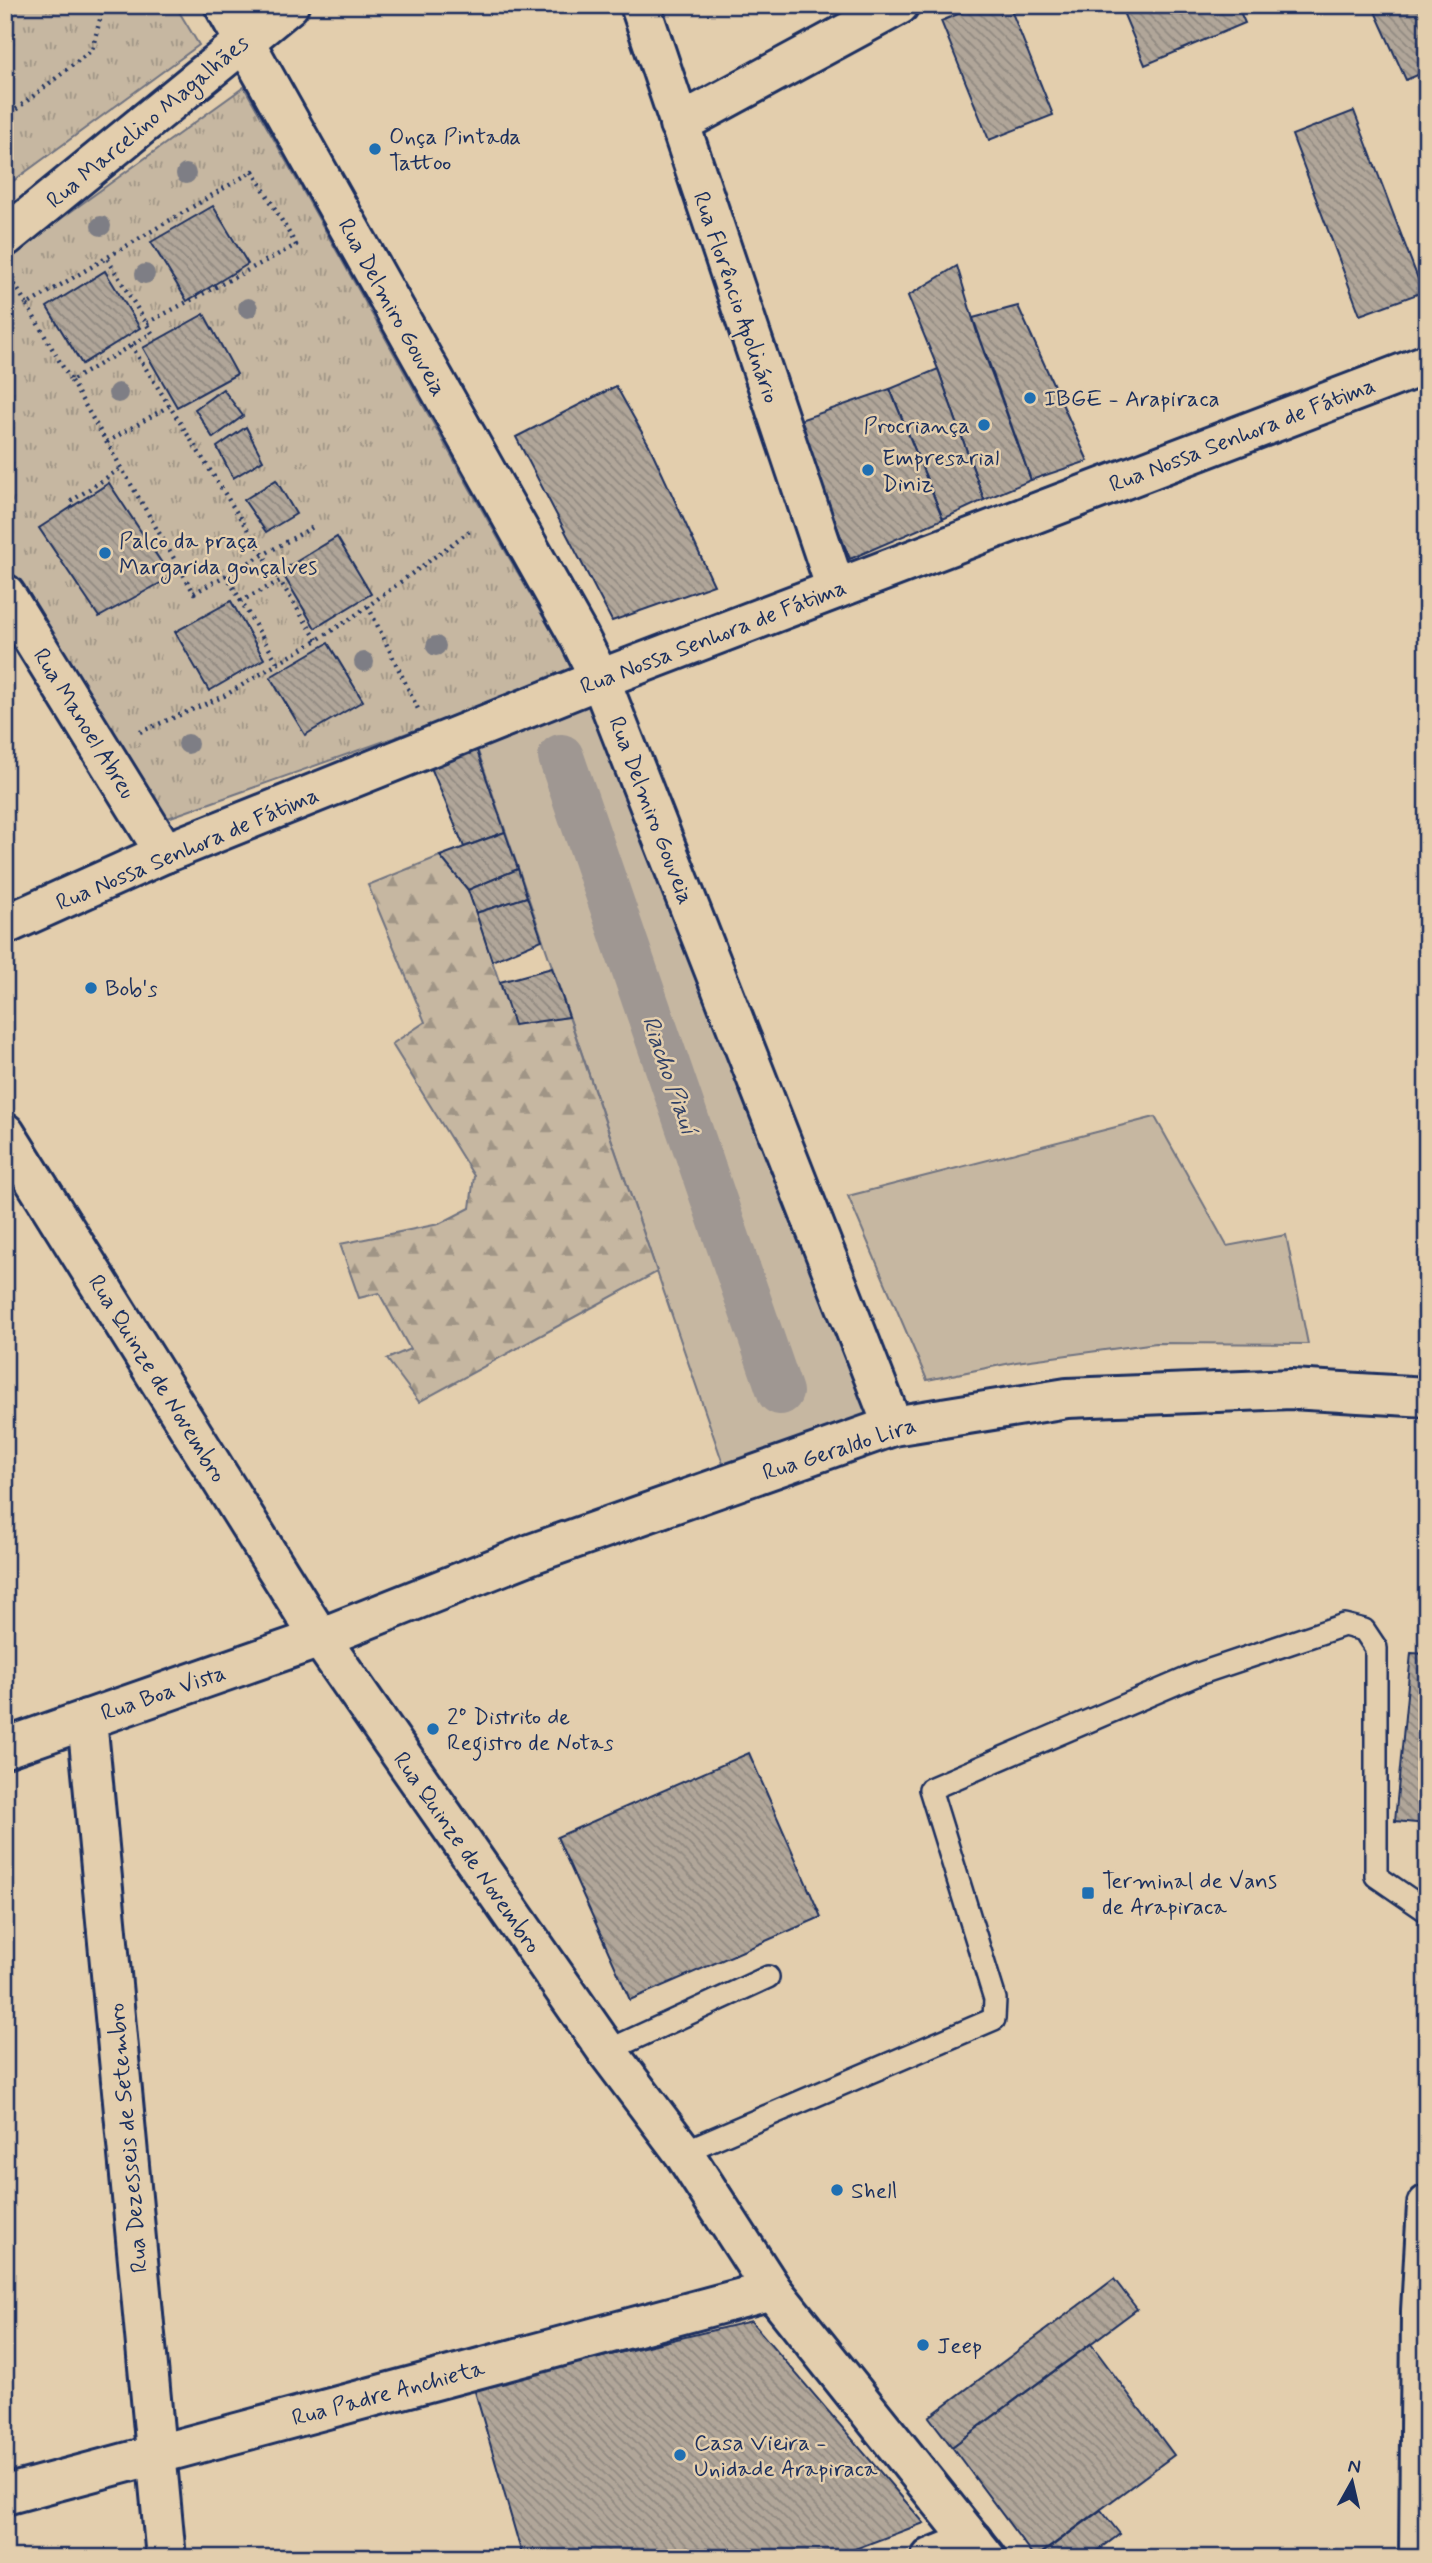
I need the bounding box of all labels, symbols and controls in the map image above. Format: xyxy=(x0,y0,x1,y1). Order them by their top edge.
street label: Rua Marcelino Magalhães xyxy=(41,29,257,218)
place label: Onça Pintada Tattoo xyxy=(389,123,521,179)
marker: Onça Pintada Tattoo xyxy=(367,141,383,157)
street label: Rua Florêncio Apolinário xyxy=(684,188,785,408)
street label: Rua Delmiro Gouveia xyxy=(330,214,453,402)
street label: Rua Nossa Senhora de Fátima xyxy=(1105,371,1380,501)
place label: IBGE - Arapiraca xyxy=(1044,385,1220,415)
marker: IBGE - Arapiraca xyxy=(1022,390,1038,406)
place label: Procriança xyxy=(863,412,970,442)
marker: Procriança xyxy=(976,417,992,433)
place label: Empresarial Diniz xyxy=(882,444,999,500)
marker: Empresarial Diniz xyxy=(860,462,876,478)
place label: Palco da praça Margarida gonçalves xyxy=(119,527,317,585)
marker: Palco da praça Margarida gonçalves xyxy=(97,545,113,561)
street label: Rua Nossa Senhora de Fátima xyxy=(576,573,851,703)
street label: Rua Manoel Abreu xyxy=(25,643,142,805)
street label: Rua Delmiro Gouveia xyxy=(600,712,700,909)
street label: Rua Nossa Senhora de Fátima xyxy=(52,781,324,919)
place label: Bob's xyxy=(105,975,158,1005)
marker: Bob's xyxy=(83,980,99,996)
water label: Riacho Piauí xyxy=(634,1012,704,1141)
street label: Rua Quinze de Novembro xyxy=(80,1270,232,1488)
street label: Rua Geraldo Lira xyxy=(759,1411,920,1489)
street label: Rua Boa Vista xyxy=(97,1659,230,1729)
place label: 2º Distrito de Registro de Notas xyxy=(447,1703,614,1761)
marker: 2º Distrito de Registro de Notas xyxy=(425,1721,441,1737)
street label: Rua Quinze de Novembro xyxy=(385,1747,547,1960)
place label: Terminal de Vans de Arapiraca xyxy=(1102,1867,1277,1923)
marker: Terminal de Vans de Arapiraca xyxy=(1080,1885,1096,1901)
street label: Rua Dezesseis de Setembro xyxy=(102,2002,156,2274)
place label: Shell xyxy=(851,2177,897,2207)
marker: Shell xyxy=(829,2182,845,2198)
place label: Jeep xyxy=(937,2332,982,2362)
marker: Jeep xyxy=(915,2337,931,2353)
street label: Rua Padre Anchieta xyxy=(289,2354,488,2434)
place label: Casa Vieira - Unidade Arapiraca xyxy=(694,2429,878,2485)
marker: Casa Vieira - Unidade Arapiraca xyxy=(672,2447,688,2463)
north arrow xyxy=(1316,2448,1386,2518)
text: N xyxy=(1346,2453,1362,2480)

